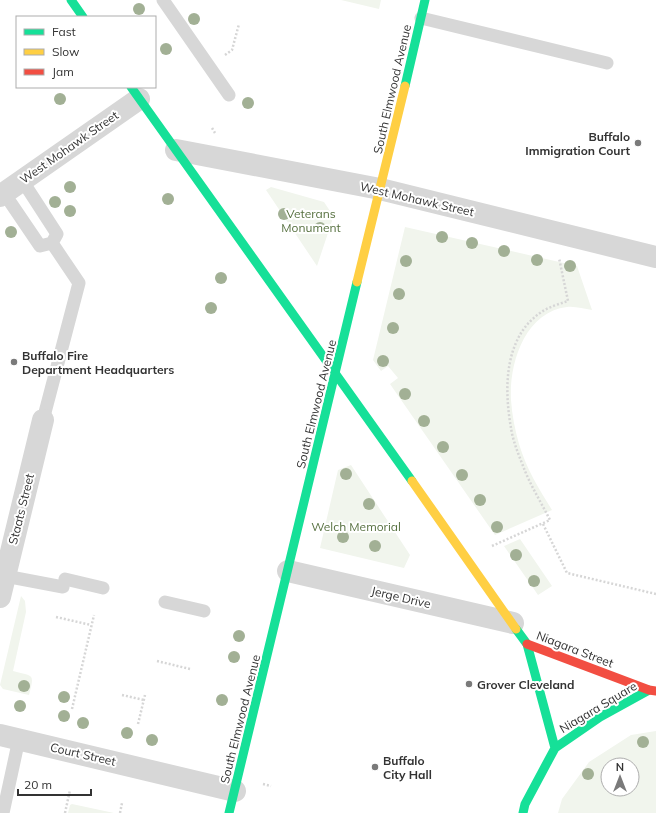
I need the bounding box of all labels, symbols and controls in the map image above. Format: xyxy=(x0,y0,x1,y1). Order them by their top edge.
legend xyxy=(16,16,156,88)
street label: South Elmwood Avenue xyxy=(370,23,414,155)
text: Fast xyxy=(52,24,76,39)
text: Slow xyxy=(52,44,80,59)
text: Jam xyxy=(52,64,74,79)
street label: West Mohawk Street xyxy=(17,107,121,187)
place label: Buffalo Immigration Court xyxy=(525,129,630,158)
marker: Buffalo Immigration Court xyxy=(633,138,643,148)
street label: West Mohawk Street xyxy=(358,179,476,219)
park label: Veterans Monument xyxy=(281,206,341,235)
street label: South Elmwood Avenue xyxy=(293,338,339,470)
place label: Buffalo Fire Department Headquarters xyxy=(22,348,174,377)
marker: Buffalo Fire Department Headquarters xyxy=(9,357,19,367)
street label: Staats Street xyxy=(5,472,37,546)
park label: Welch Memorial xyxy=(311,519,401,534)
street label: Jerge Drive xyxy=(370,583,432,611)
street label: Niagara Street xyxy=(534,627,616,671)
street label: South Elmwood Avenue xyxy=(217,653,263,785)
place label: Grover Cleveland xyxy=(477,677,575,692)
street label: Niagara Square xyxy=(557,678,639,736)
marker: Grover Cleveland xyxy=(464,679,474,689)
street label: Court Street xyxy=(49,739,117,769)
place label: Buffalo City Hall xyxy=(383,753,432,782)
north arrow xyxy=(600,757,640,797)
text: N xyxy=(616,760,624,774)
marker: Buffalo City Hall xyxy=(370,762,380,772)
scale bar xyxy=(18,771,91,797)
text: 20 m xyxy=(24,777,52,792)

